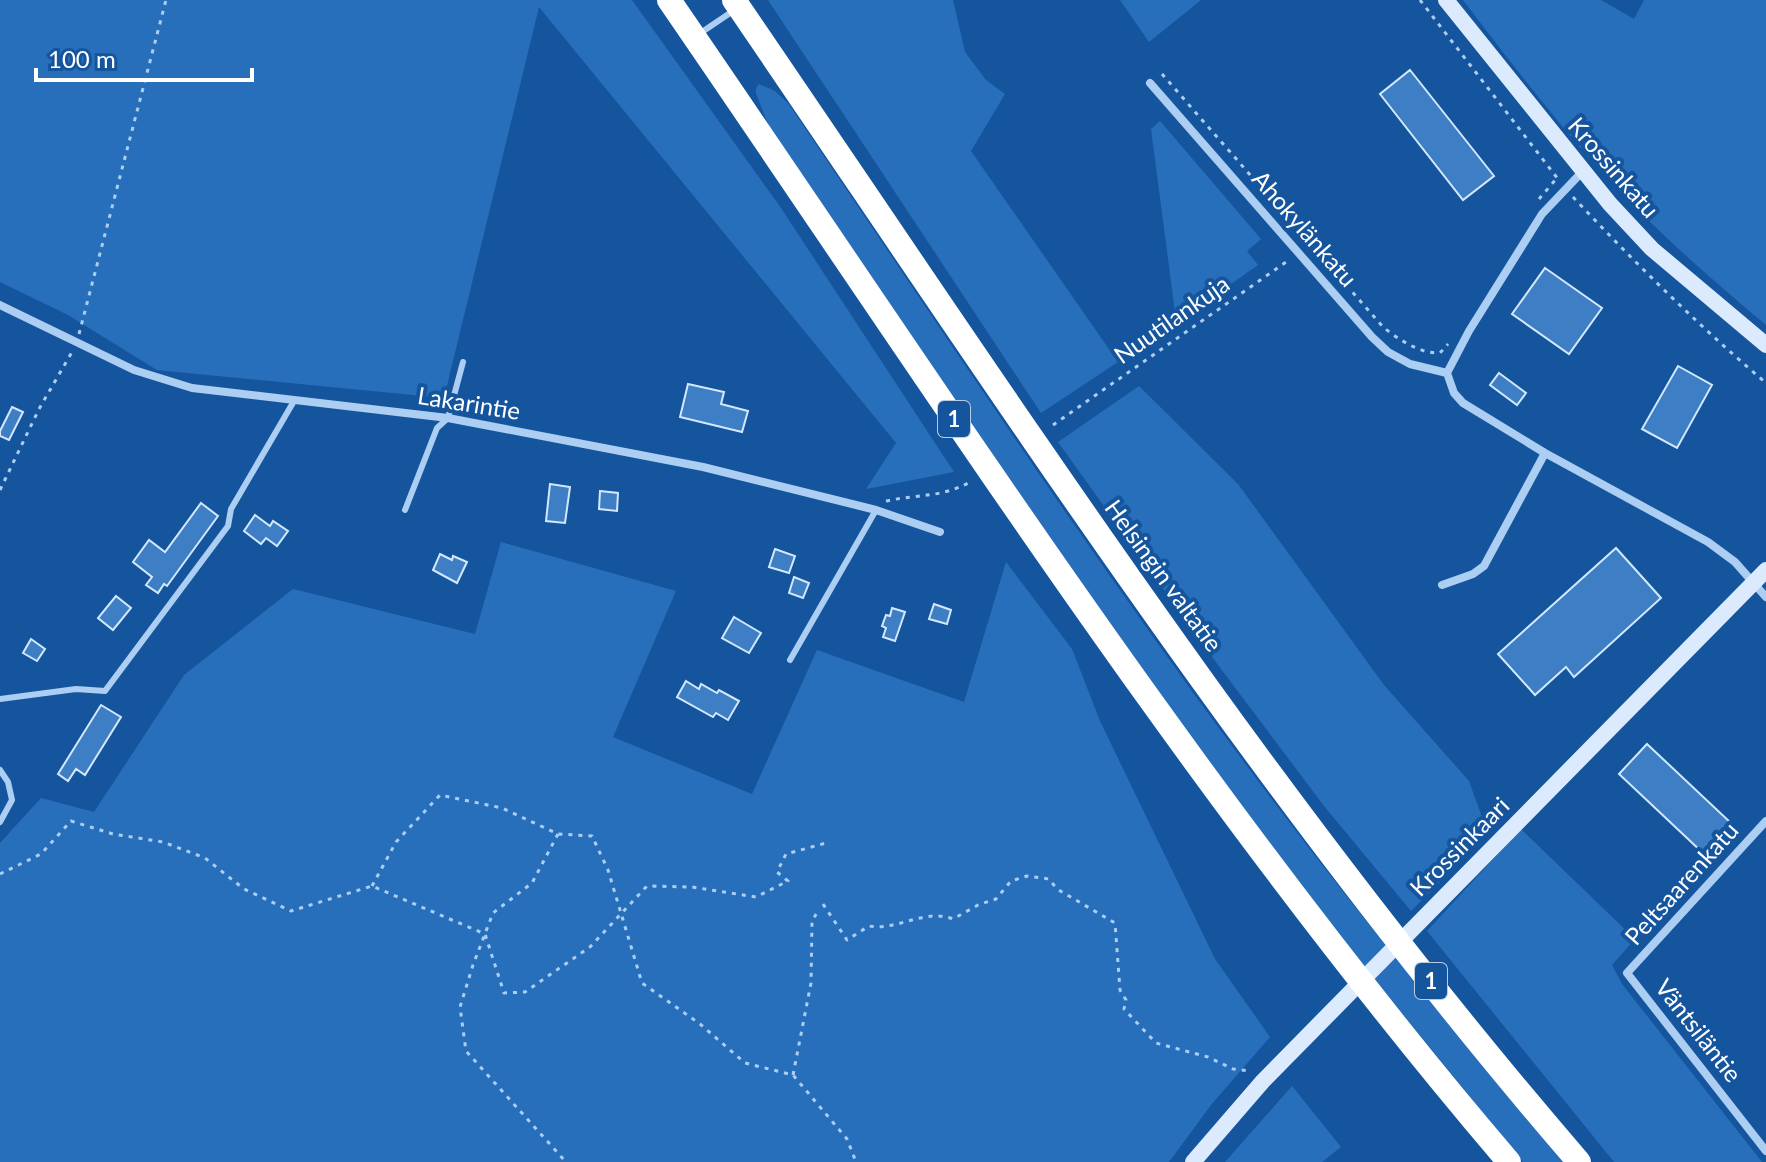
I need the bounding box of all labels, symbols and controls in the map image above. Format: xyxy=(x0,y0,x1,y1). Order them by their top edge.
scale bar xyxy=(36,32,252,82)
text: 100 m xyxy=(48,44,116,73)
street label: Krossinkatu xyxy=(1563,111,1666,223)
street label: Ahokylänkatu xyxy=(1247,164,1364,292)
street label: Nuutilankuja xyxy=(1108,268,1234,369)
street label: Lakarintie xyxy=(416,380,523,425)
road number: 1 xyxy=(938,401,970,437)
street label: Helsingin valtatie xyxy=(1099,494,1229,657)
street label: Krossinkaari xyxy=(1403,790,1515,902)
street label: Peltsaarenkatu xyxy=(1618,816,1744,950)
road number: 1 xyxy=(1415,963,1447,999)
street label: Väntsiläntie xyxy=(1650,973,1748,1087)

